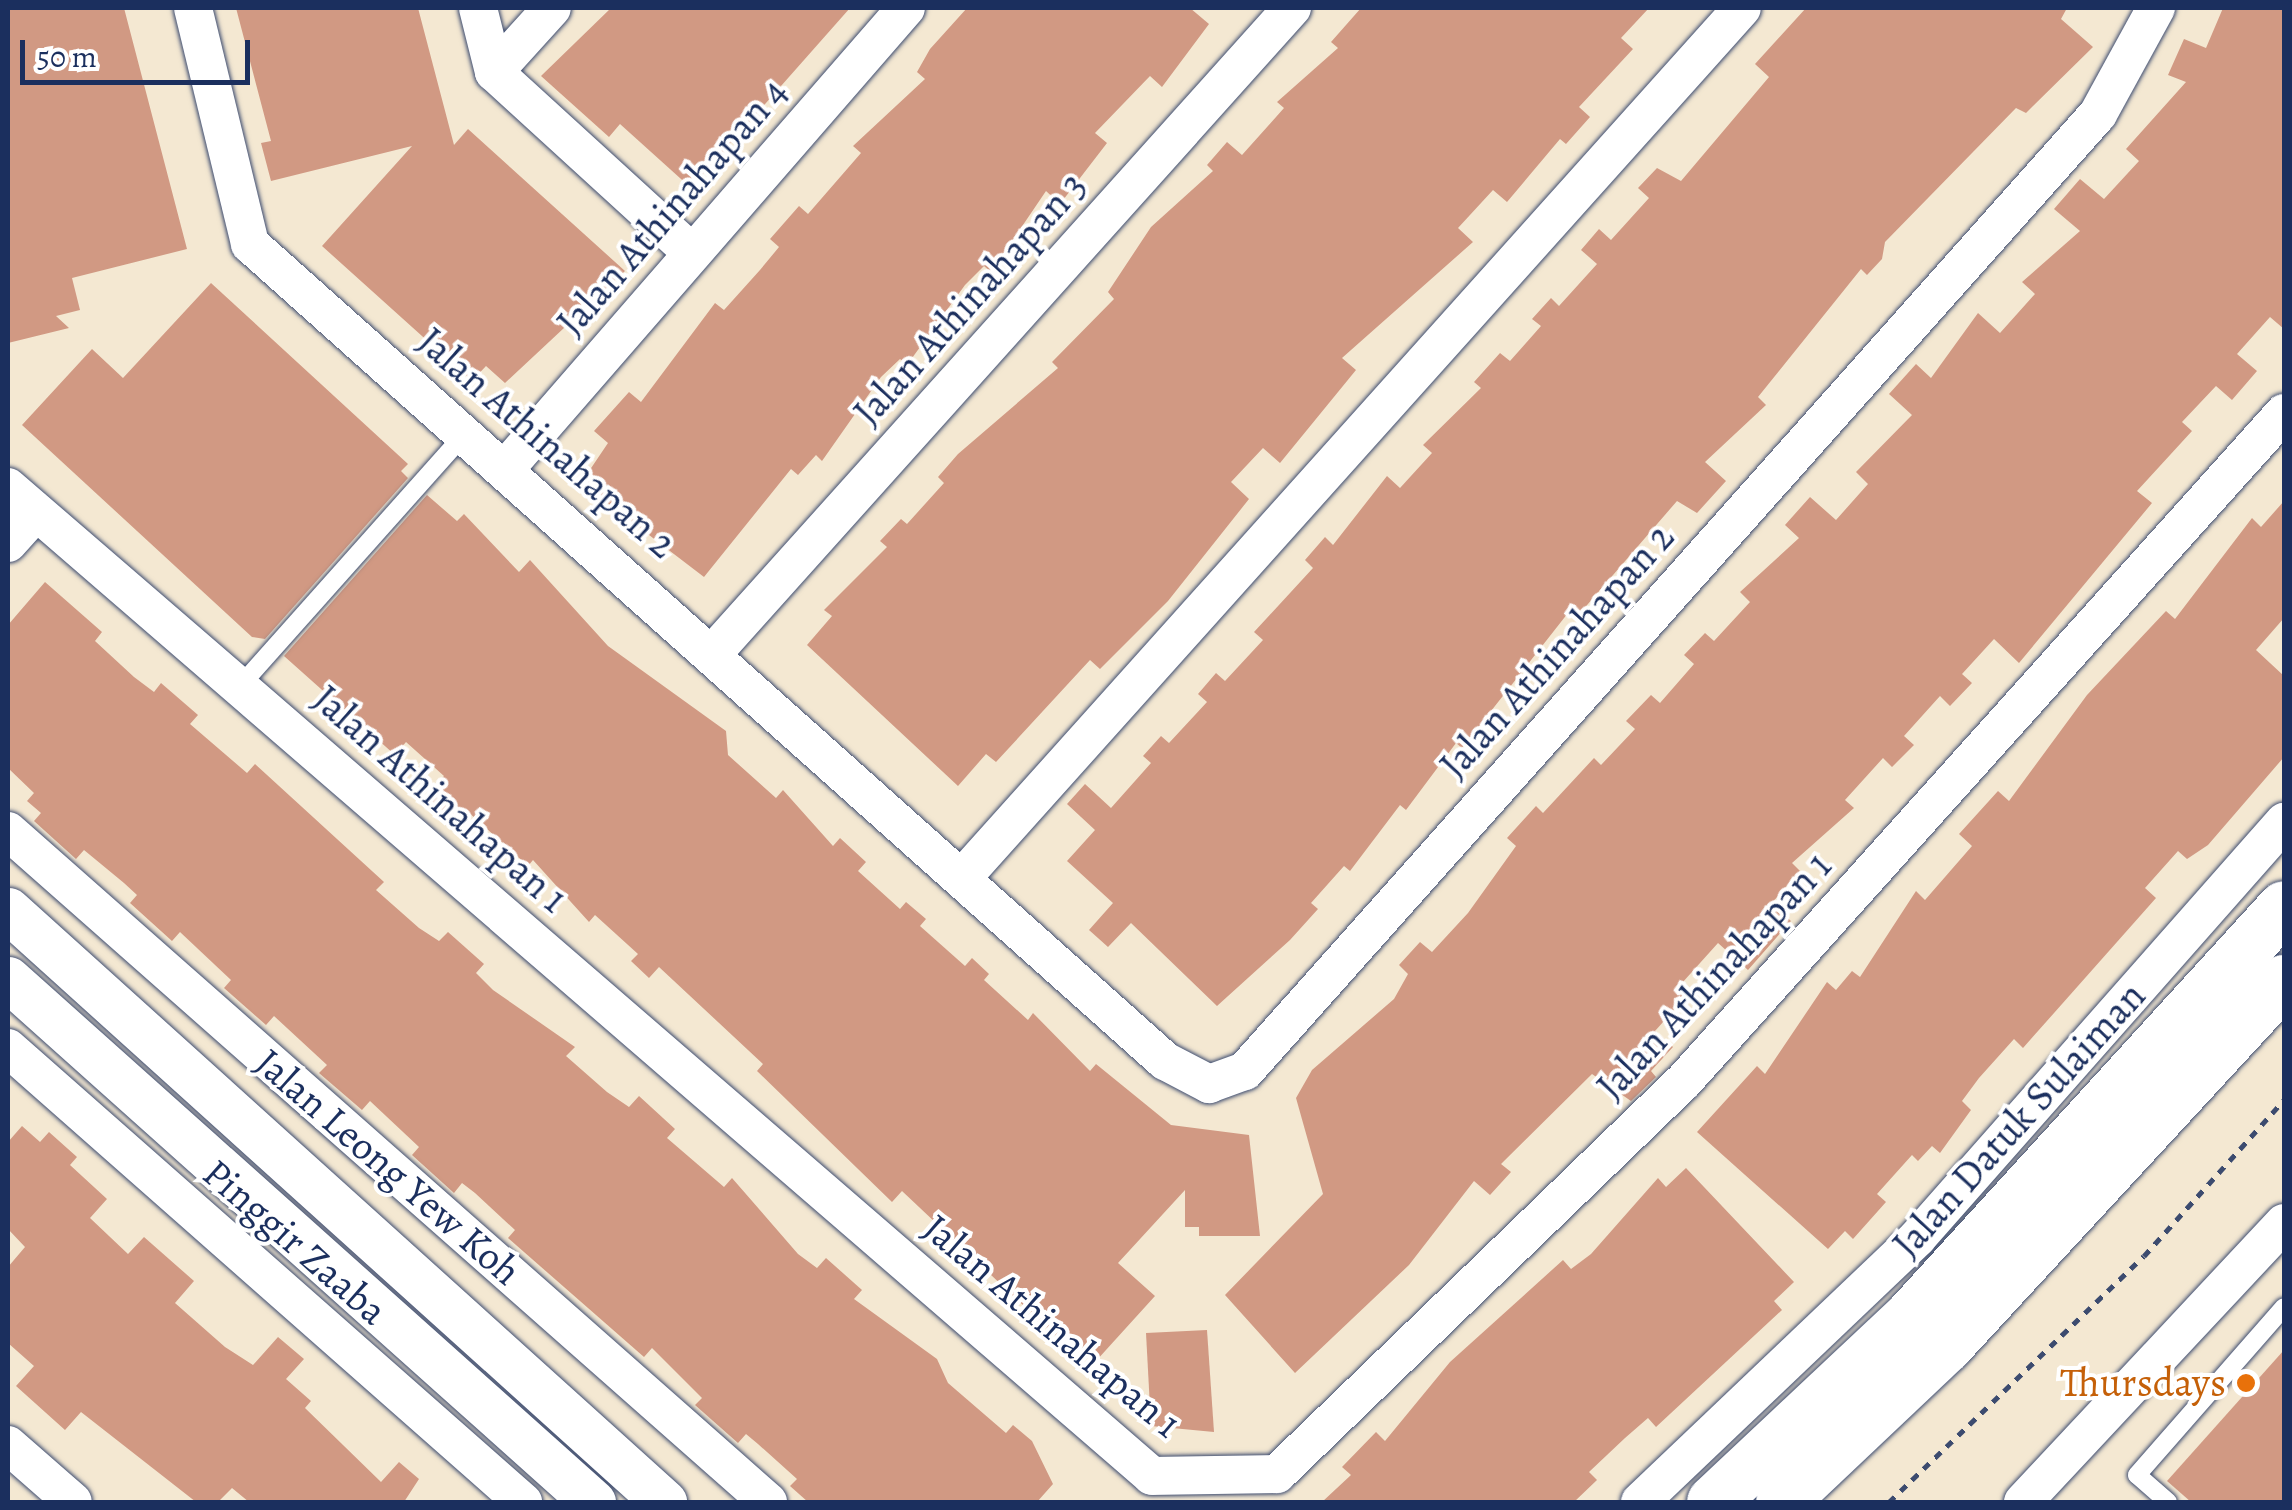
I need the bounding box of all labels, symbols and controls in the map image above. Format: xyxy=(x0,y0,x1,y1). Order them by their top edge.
scale bar xyxy=(25,20,255,82)
text: 50 m xyxy=(37,37,97,77)
street label: Jalan Athinahapan 4 xyxy=(547,68,797,346)
street label: Jalan Athinahapan 3 xyxy=(844,162,1096,436)
street label: Jalan Athinahapan 2 xyxy=(408,318,686,568)
street label: Jalan Athinahapan 2 xyxy=(1430,513,1684,789)
street label: Jalan Athinahapan 1 xyxy=(303,675,577,923)
street label: Jalan Athinahapan 1 xyxy=(1587,842,1841,1110)
street label: Jalan Datuk Sulaiman xyxy=(1883,972,2155,1268)
street label: Jalan Leong Yew Koh xyxy=(245,1039,531,1295)
street label: Pinggir Zaaba xyxy=(193,1149,397,1335)
street label: Jalan Athinahapan 1 xyxy=(913,1204,1191,1448)
place label: Thursdays xyxy=(2060,1359,2226,1407)
marker: Thursdays xyxy=(2235,1372,2257,1394)

